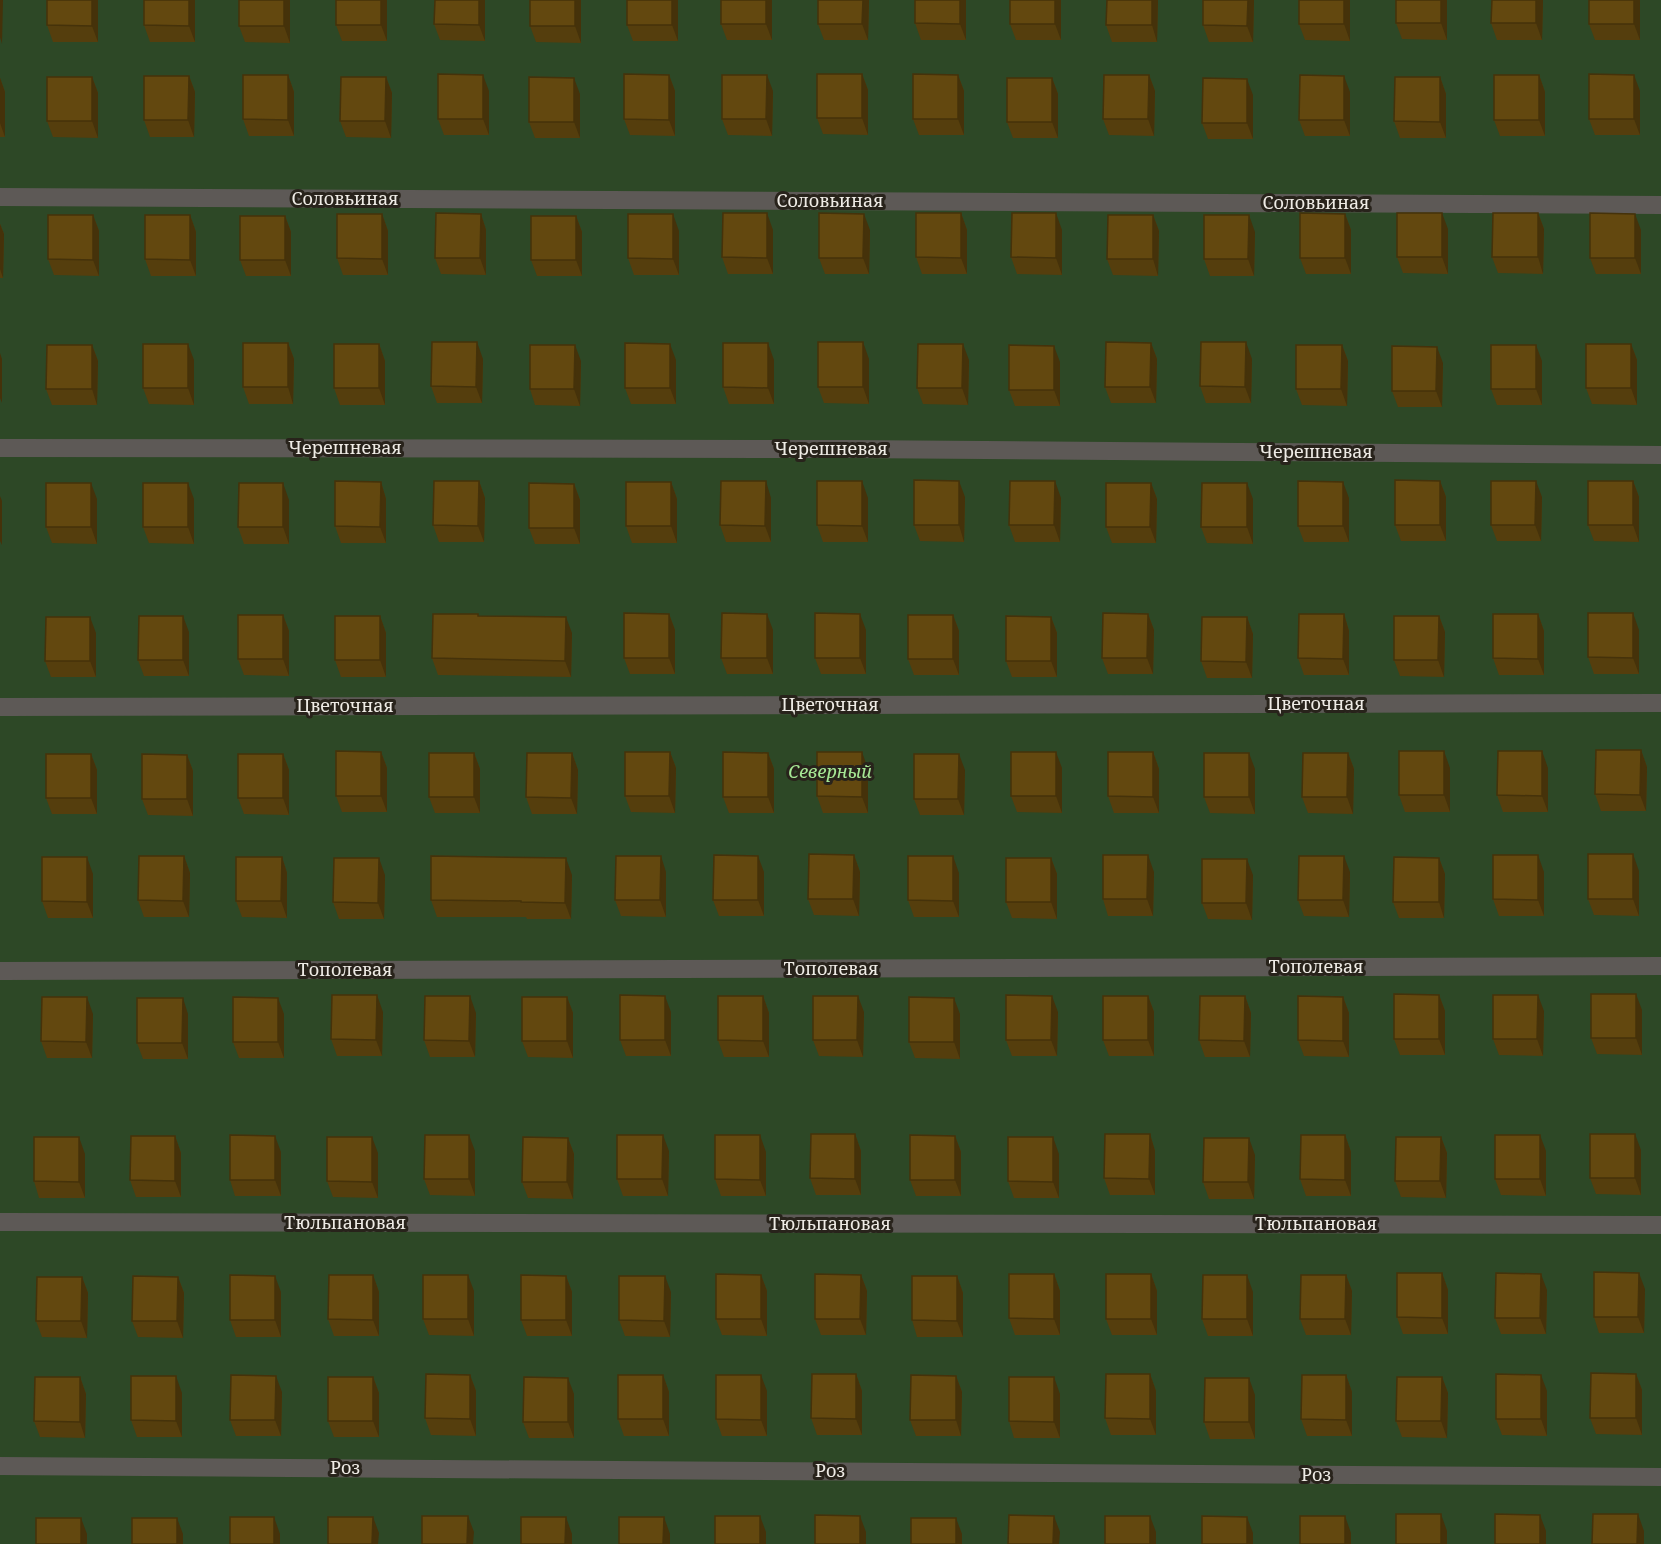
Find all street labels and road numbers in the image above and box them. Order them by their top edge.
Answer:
street label: Соловьиная [291,186,399,210]
street label: Соловьиная [776,188,884,212]
street label: Соловьиная [1262,190,1370,214]
street label: Черешневая [288,435,402,459]
street label: Черешневая [774,436,888,460]
street label: Черешневая [1259,439,1373,463]
street label: Цветочная [1267,691,1365,715]
street label: Цветочная [781,692,879,716]
street label: Цветочная [296,693,394,717]
street label: Тополевая [1268,954,1364,978]
street label: Тополевая [783,956,879,980]
street label: Тополевая [297,957,393,981]
street label: Тюльпановая [284,1210,406,1234]
street label: Тюльпановая [769,1211,891,1235]
street label: Тюльпановая [1255,1211,1377,1235]
street label: Роз [330,1455,360,1479]
street label: Роз [815,1458,845,1482]
street label: Роз [1301,1462,1331,1486]

